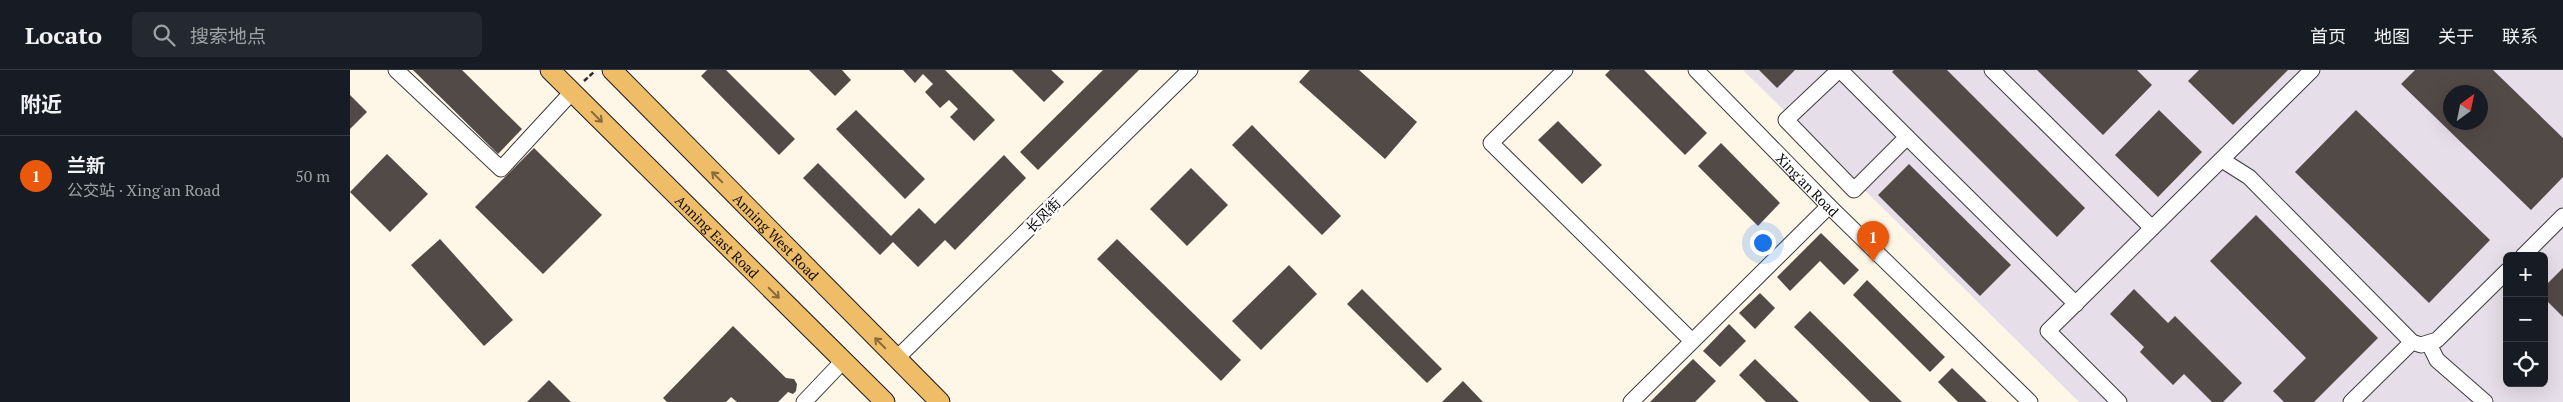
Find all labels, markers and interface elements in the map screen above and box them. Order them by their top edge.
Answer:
search box [132,12,482,57]
text: Locato [25,19,102,51]
icon: search [150,21,178,49]
text: 搜索地点 [190,23,266,48]
text: 首页 [2310,24,2346,48]
text: 地图 [2374,24,2410,48]
text: 关于 [2438,24,2474,48]
text: 联系 [2502,24,2538,48]
north arrow [2443,85,2488,130]
text: 附近 [20,90,62,118]
one-way arrow [591,111,603,123]
street label: Xing'an Road [1772,148,1844,221]
text: 兰新 [67,152,105,177]
text: 1 [31,165,41,187]
text: 50 m [295,165,330,187]
one-way arrow [711,171,723,184]
text: 公交站 · Xing'an Road [67,179,220,201]
street label: Anning West Road [729,189,824,284]
street label: Anning East Road [672,190,764,282]
street label: 长风街 [1021,193,1065,237]
pin: 1 [1857,221,1889,262]
your location [1750,230,1776,256]
map controls [2503,252,2548,387]
button: + [2503,252,2548,297]
one-way arrow [768,287,781,299]
button: − [2503,297,2548,342]
one-way arrow [874,337,887,349]
button: locate [2503,342,2548,387]

